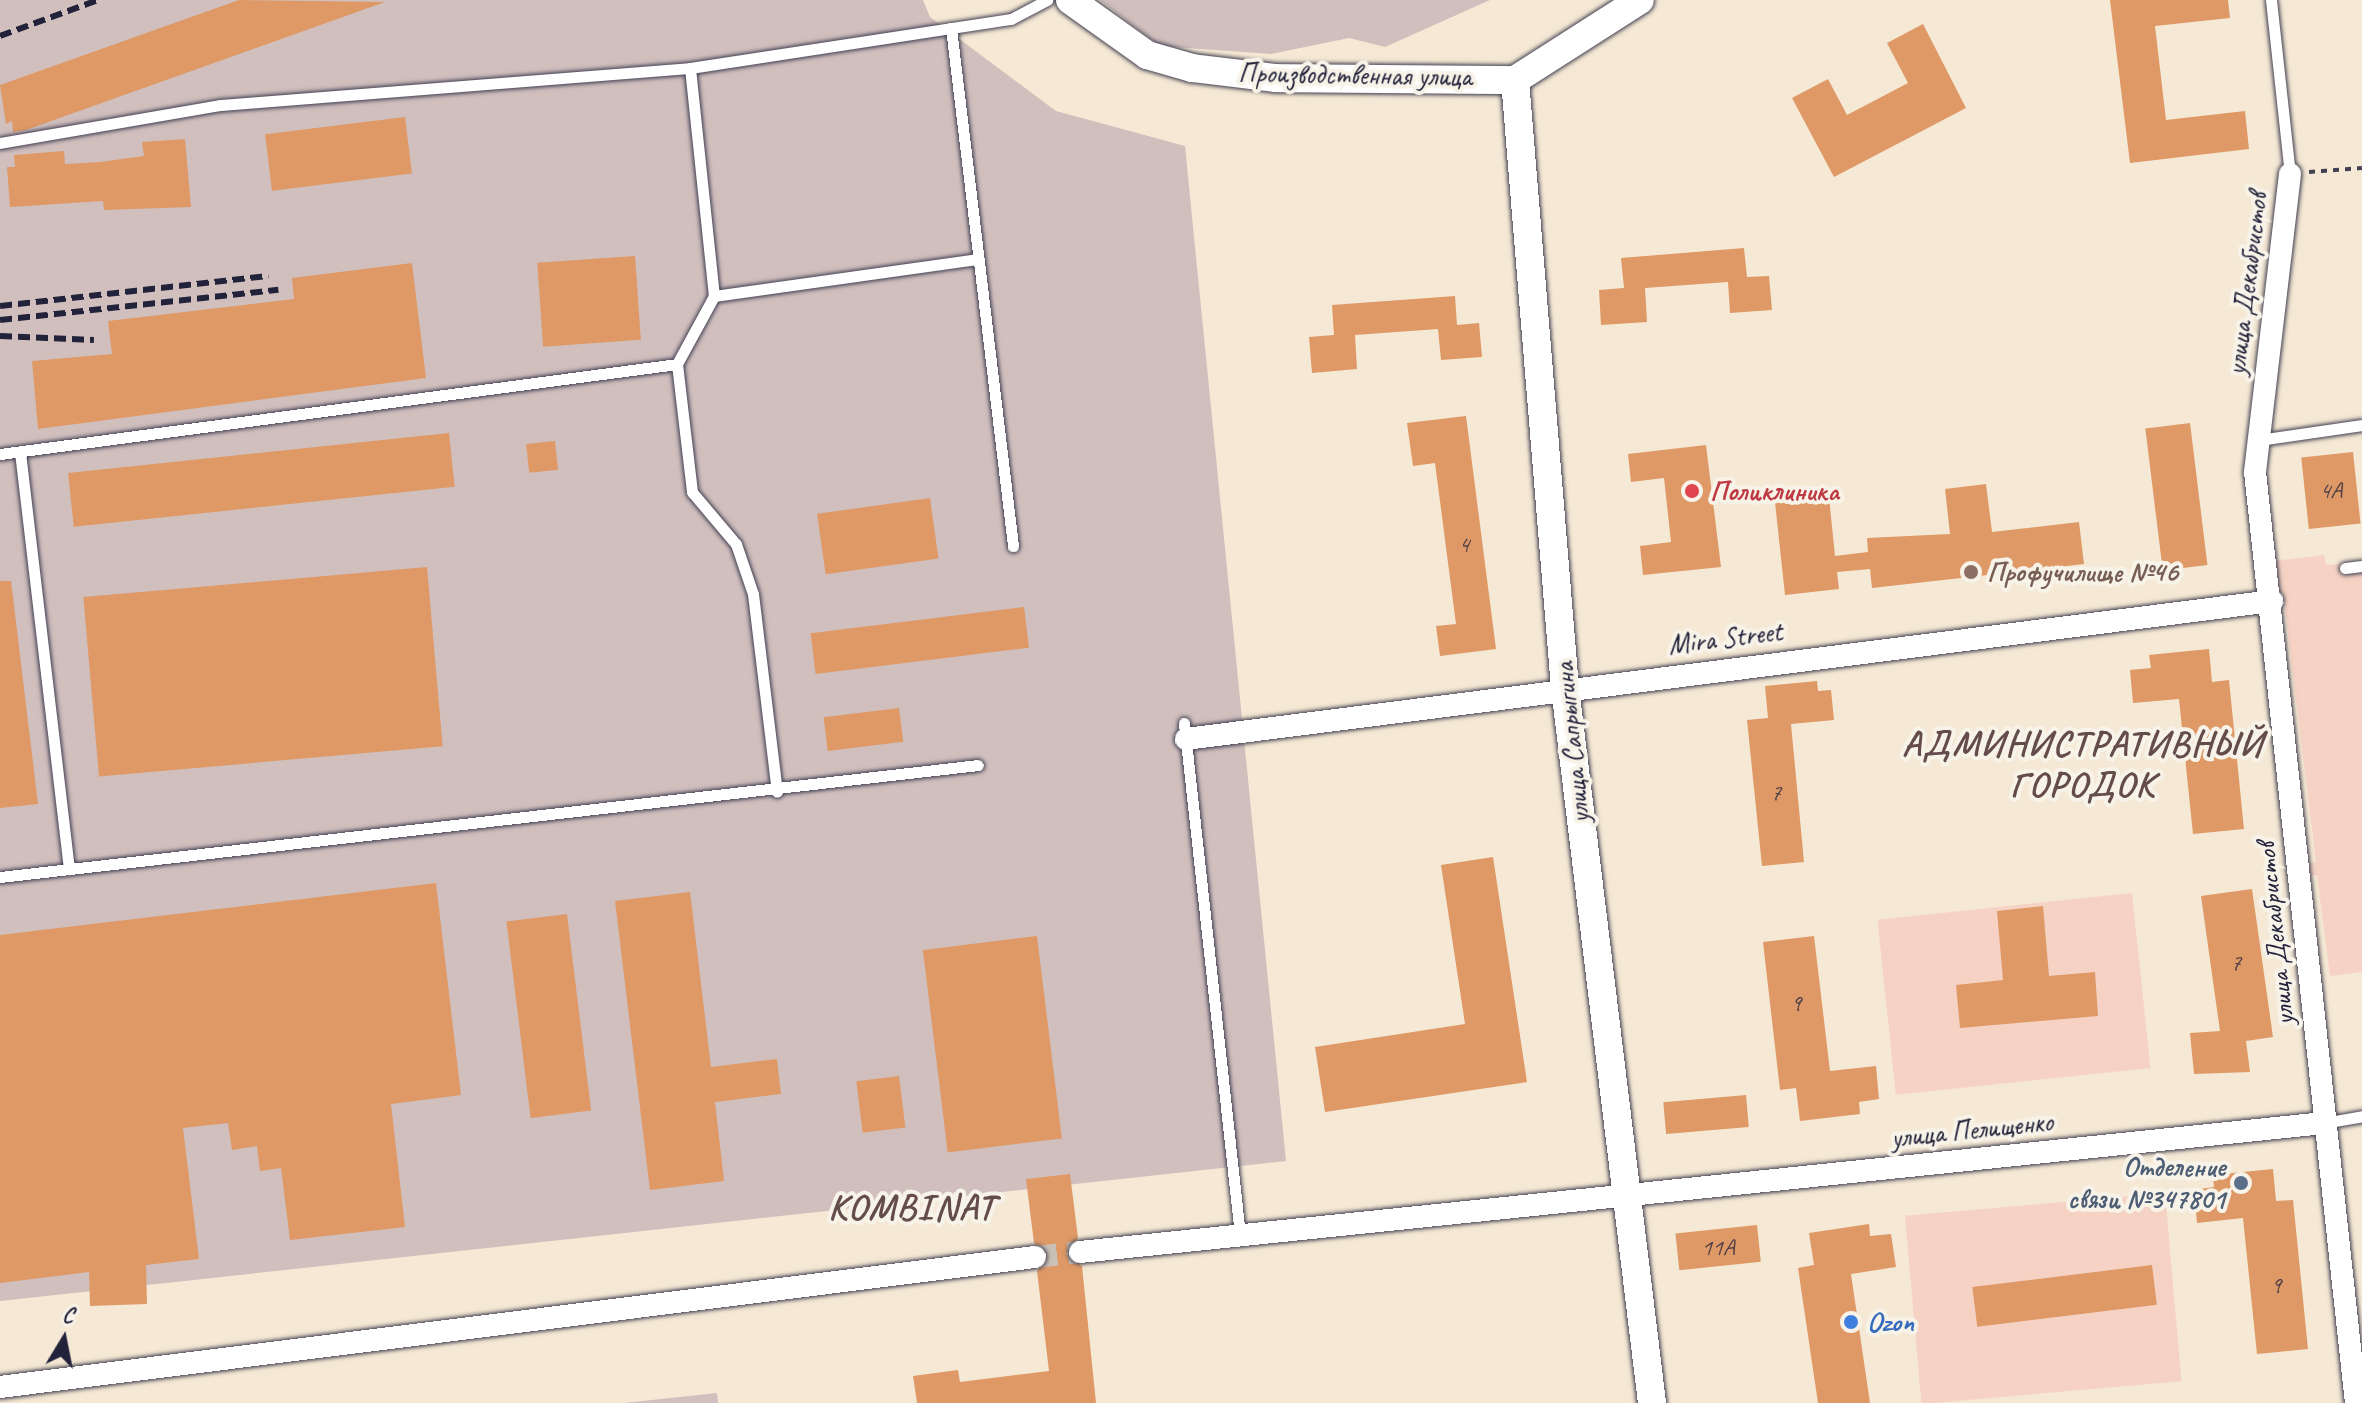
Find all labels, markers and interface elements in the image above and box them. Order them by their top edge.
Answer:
street label: Производственная улица [1238,56,1472,94]
street label: улица Декабристов [2219,190,2275,378]
place label: Поликлиника [1710,474,1839,508]
house number: 4А [2320,477,2342,505]
marker: Поликлиника [1681,480,1703,502]
house number: 4 [1459,531,1469,559]
place label: Профучилище №46 [1987,555,2178,589]
marker: Профучилище №46 [1962,563,1980,581]
street label: Mira Street [1666,614,1784,662]
street label: улица Сапрыгина [1547,660,1597,826]
district label: АДМИНИСТРАТИВНЫЙ ГОРОДОК [1893,721,2273,806]
house number: 7 [1771,779,1781,807]
street label: улица Декабристов [2249,840,2301,1028]
house number: 7 [2231,949,2241,977]
house number: 9 [1791,990,1801,1018]
street label: улица Пелищенко [1888,1105,2056,1155]
place label: Отделение связи №347801 [2067,1150,2225,1216]
marker: Отделение связи №347801 [2232,1174,2250,1192]
district label: KOMBINAT [828,1186,996,1230]
house number: 11А [1701,1234,1735,1262]
house number: 9 [2271,1272,2281,1300]
north arrow [24,1299,104,1379]
text: С [60,1301,76,1330]
place label: Ozon [1867,1305,1914,1339]
marker: Ozon [1842,1313,1860,1331]

